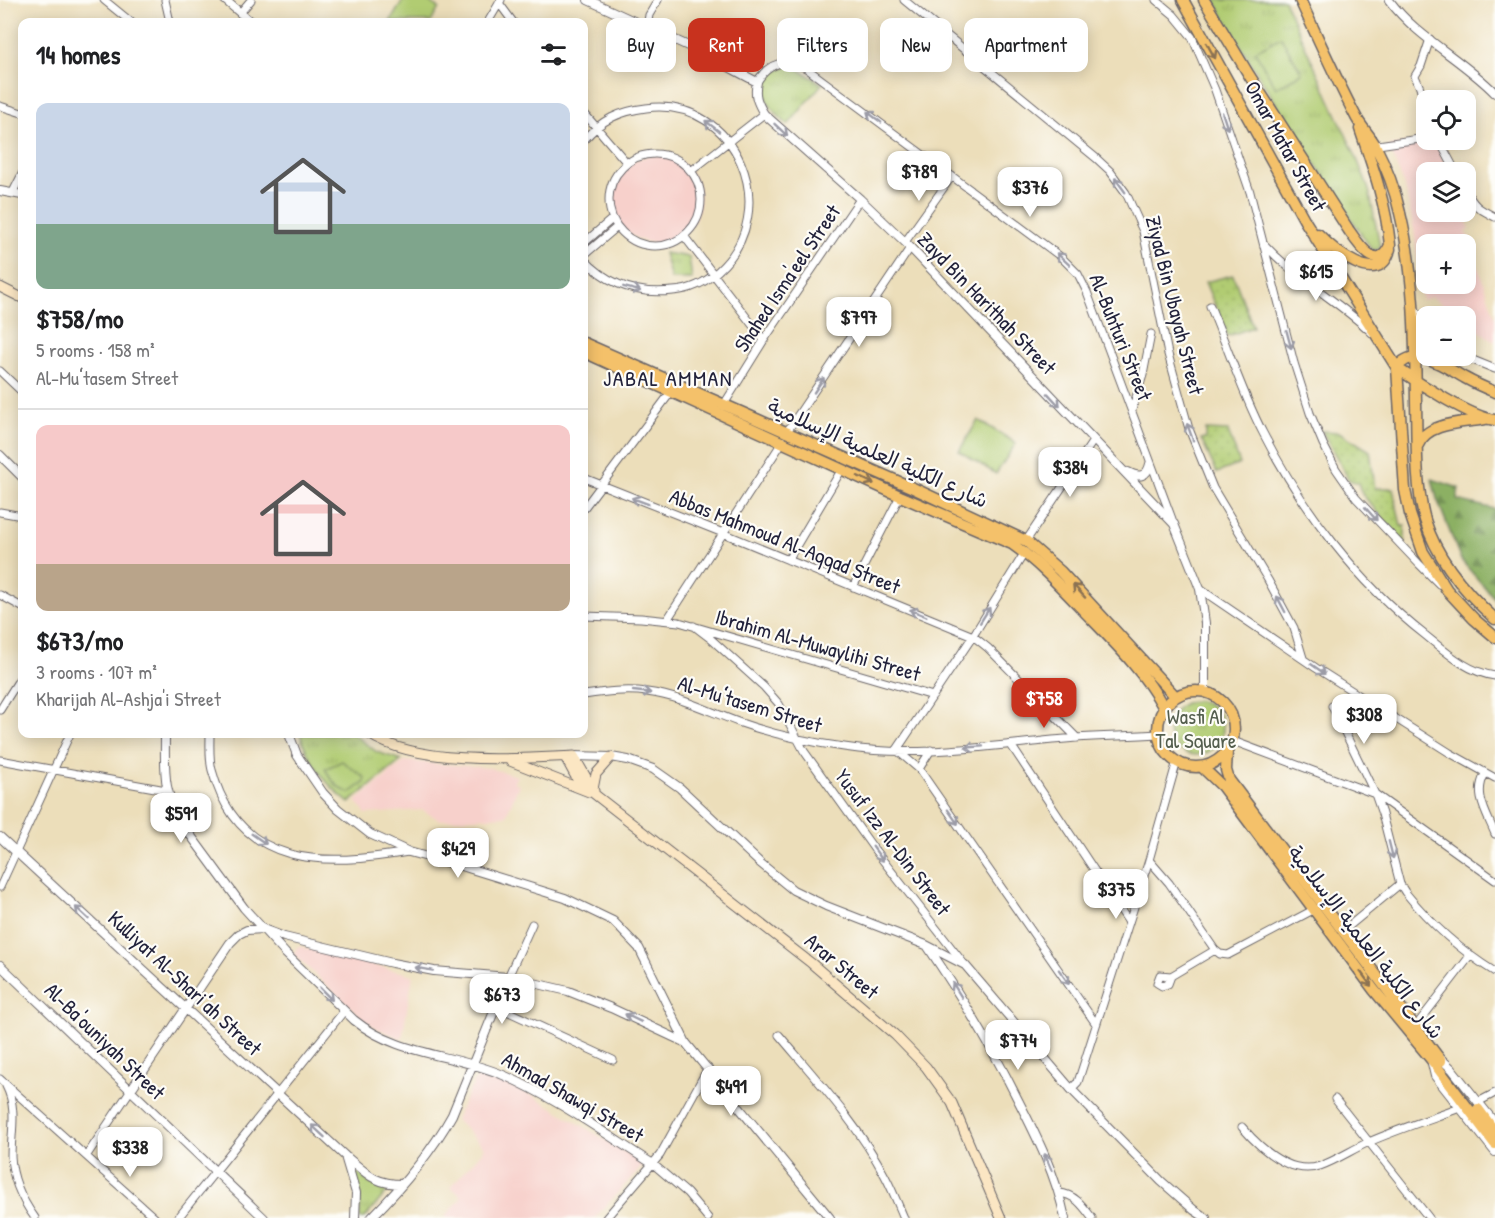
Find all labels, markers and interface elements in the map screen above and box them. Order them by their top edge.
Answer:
chip: Buy [606,18,676,72]
chip: Rent [688,18,765,72]
chip: Filters [777,18,868,72]
chip: New [880,18,952,72]
chip: Apartment [964,18,1088,72]
text: 14 homes [36,37,121,72]
icon: filters [537,38,570,71]
one-way arrow [1206,42,1217,60]
street label: Omar Matar Street [1238,76,1334,217]
map controls [1416,90,1476,366]
button: locate [1416,90,1476,150]
one-way arrow [866,110,882,123]
one-way arrow [1221,111,1232,130]
one-way arrow [704,120,720,133]
one-way arrow [774,123,789,138]
icon: home [249,142,357,250]
pin: $789 [883,151,955,202]
text: $789 [901,157,937,184]
button: layers [1416,162,1476,222]
pin: $376 [994,167,1066,218]
text: $376 [1012,173,1048,200]
one-way arrow [1114,178,1126,194]
street label: Shahed Isma'eel Street [727,198,848,357]
street label: Ziyad Bin Ubayah Street [1139,213,1211,398]
street label: Zayd Bin Harithah Street [911,225,1063,381]
button: + [1416,234,1476,294]
pin: $615 [1280,251,1352,302]
one-way arrow [1056,252,1071,266]
text: $615 [1299,257,1333,284]
street label: Al-Buhturi Street [1082,269,1160,405]
one-way arrow [622,283,641,295]
pin: $797 [823,297,895,348]
text: $758/mo [36,301,123,336]
text: $797 [840,303,878,330]
button: − [1416,306,1476,366]
one-way arrow [1283,330,1295,349]
text: 5 rooms · 158 m² [36,336,155,363]
district label: JABAL AMMAN [603,363,733,393]
text: Al-Muʻtasem Street [36,364,178,391]
one-way arrow [813,377,825,394]
street label: شارع الكلية العلمية الإسلامية [763,391,993,516]
one-way arrow [1047,392,1061,407]
one-way arrow [1184,423,1195,442]
pin: $384 [1034,447,1106,498]
text: $384 [1052,453,1088,480]
icon: home [249,464,357,572]
one-way arrow [857,475,875,486]
street label: Abbas Mahmoud Al-Aqqad Street [665,481,905,601]
one-way arrow [632,494,650,505]
one-way arrow [1364,506,1378,521]
one-way arrow [1072,584,1086,599]
one-way arrow [1275,596,1287,613]
street label: Ibrahim Al-Muwaylihi Street [712,602,925,688]
one-way arrow [910,607,928,618]
one-way arrow [980,607,992,624]
text: $673/mo [36,623,123,658]
text: 3 rooms · 107 m² [36,658,157,685]
one-way arrow [1309,663,1326,675]
street label: Al-Muʻtasem Street [674,668,826,740]
pin: $758 [1008,678,1080,729]
text: $758 [1025,684,1063,711]
text: Kharijah Al-Ashja'i Street [36,685,221,712]
one-way arrow [631,687,651,698]
pin: $308 [1328,694,1400,745]
text: $308 [1346,700,1382,727]
park label: Wasfi Al Tal Square [1156,702,1236,755]
one-way arrow [965,742,985,753]
street label: Yusuf Izz Al-Din Street [828,763,958,922]
pin: $591 [145,793,217,844]
text: $591 [164,799,198,826]
one-way arrow [947,808,959,824]
pin: $429 [422,828,494,879]
one-way arrow [250,832,266,845]
text: $429 [441,834,475,861]
street label: شارع الكلية العلمية الإسلامية [1280,839,1451,1046]
one-way arrow [1385,840,1397,859]
one-way arrow [872,846,884,862]
pin: $375 [1080,869,1152,920]
text: $375 [1097,875,1135,902]
street label: Kulliyat Al-Shariʻah Street [102,904,269,1063]
one-way arrow [75,906,90,920]
street label: Arar Street [799,926,886,1006]
one-way arrow [415,963,435,974]
one-way arrow [1058,968,1070,984]
one-way arrow [1360,970,1372,986]
pin: $673 [466,974,538,1025]
street label: Al-Ba'ouniyah Street [38,976,172,1107]
text: $673 [484,980,520,1007]
one-way arrow [950,982,962,999]
one-way arrow [319,986,334,1001]
one-way arrow [624,1012,642,1024]
pin: $774 [982,1020,1054,1071]
text: $774 [999,1026,1037,1053]
street label: Ahmad Shawqi Street [497,1045,650,1150]
pin: $491 [695,1066,767,1117]
text: $491 [715,1072,747,1099]
one-way arrow [311,1124,326,1138]
pin: $338 [94,1127,166,1178]
text: $338 [112,1133,148,1160]
one-way arrow [1042,1154,1053,1172]

